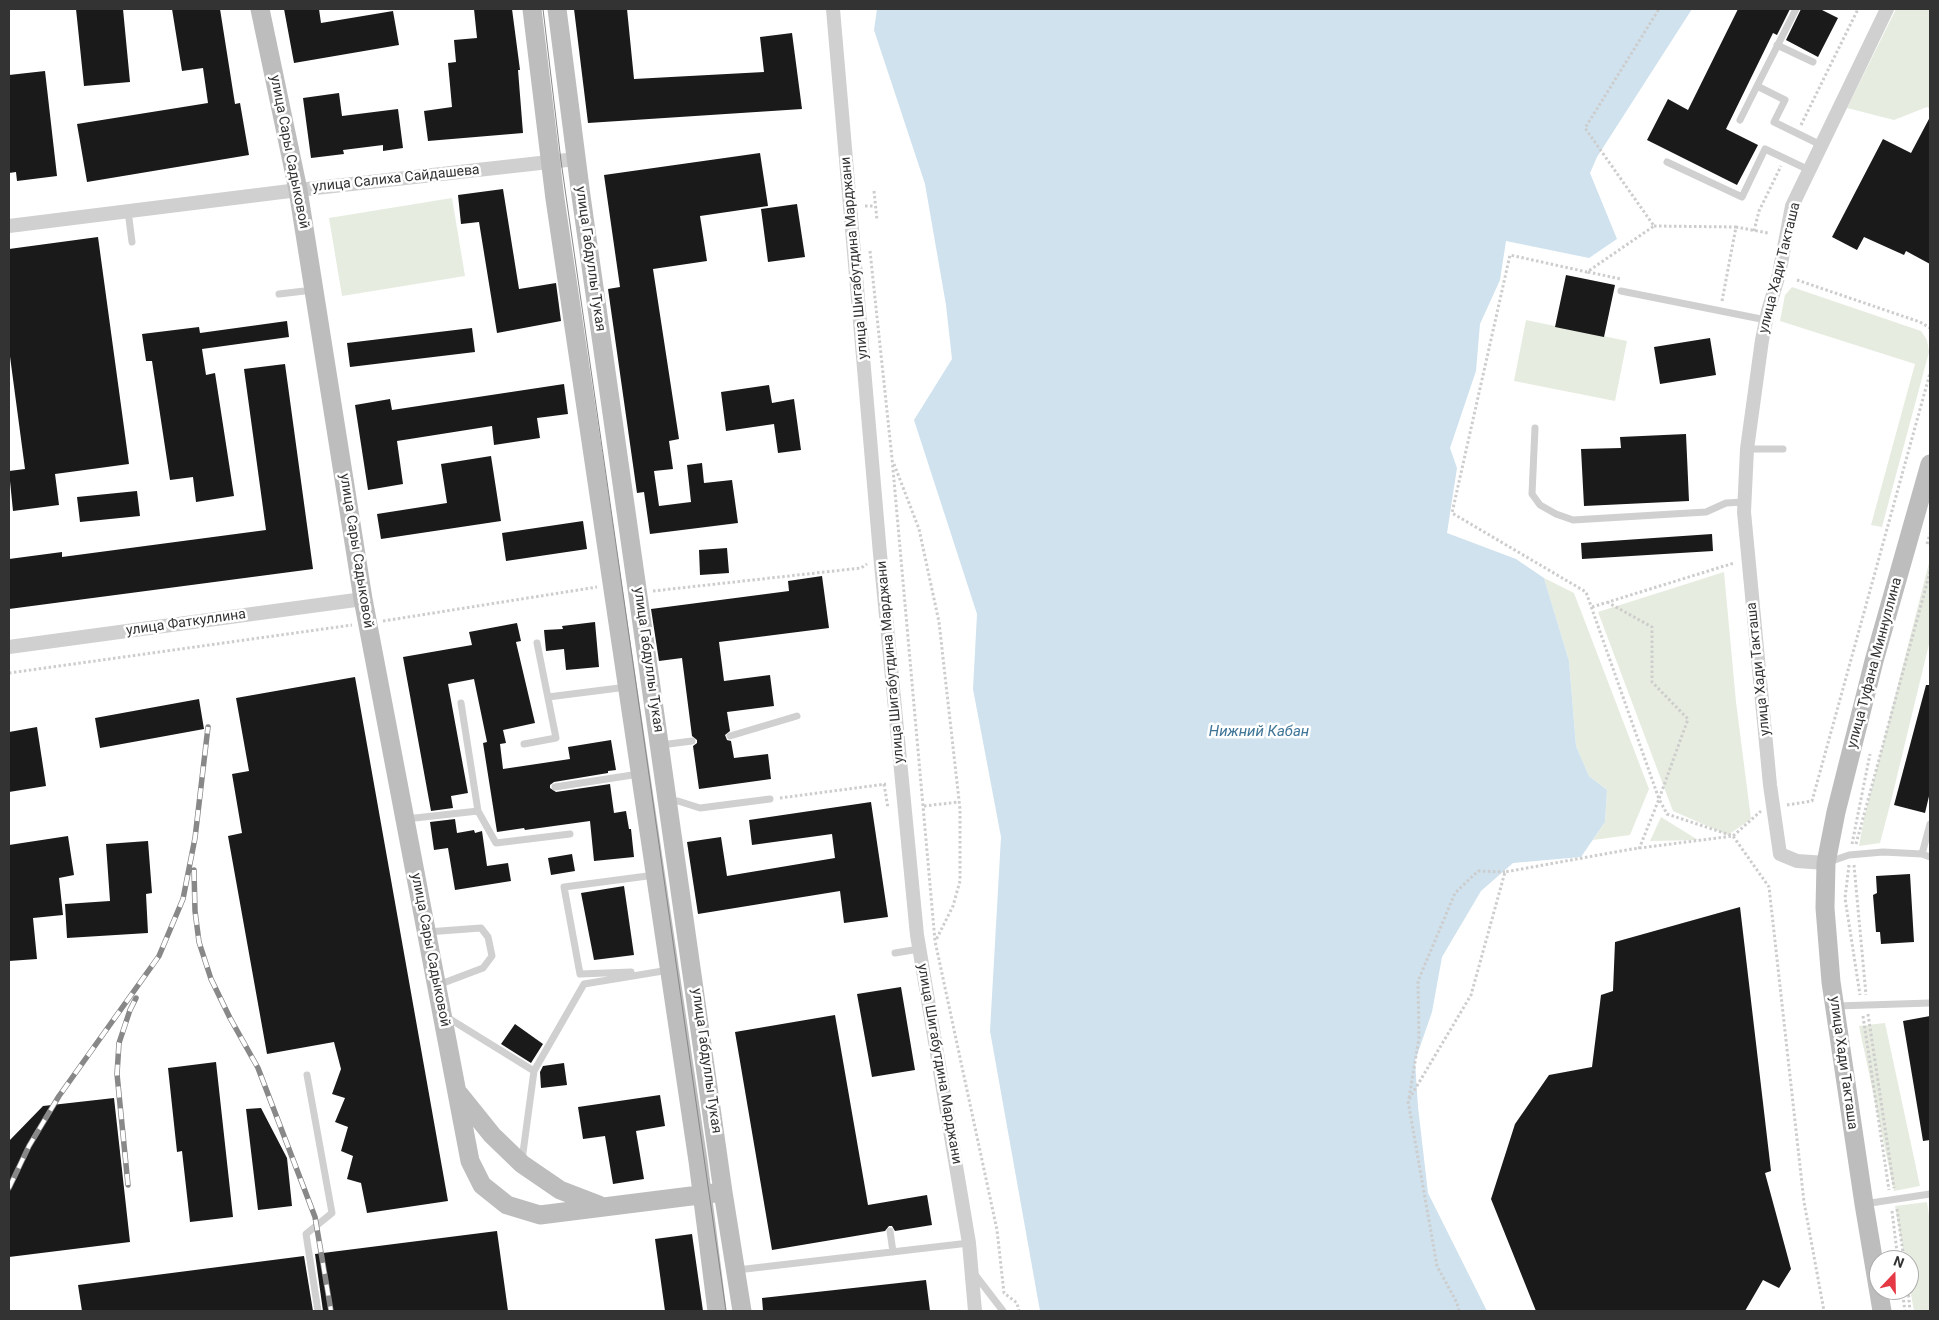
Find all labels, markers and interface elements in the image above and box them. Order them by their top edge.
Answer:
street label: улица Сары Садыковой [266,74,312,230]
street label: улица Шигабутдина Марджани [838,156,872,360]
street label: улица Салиха Сайдашева [312,162,480,196]
street label: улица Габдуллы Тукая [572,185,608,333]
street label: улица Хади Такташа [1756,201,1804,335]
street label: улица Сары Садыковой [335,472,377,630]
street label: улица Шигабутдина Марджани [874,560,908,764]
street label: улица Туфана Миннуллина [1844,576,1906,750]
street label: улица Габдуллы Тукая [630,586,666,734]
street label: улица Хади Такташа [1744,601,1774,737]
street label: улица Фаткуллина [125,606,247,640]
water label: Нижний Кабан [1209,723,1309,741]
street label: улица Сары Садыковой [407,872,453,1028]
street label: улица Шигабутдина Марджани [913,962,965,1166]
street label: улица Габдуллы Тукая [688,987,724,1135]
street label: улица Хади Такташа [1825,995,1861,1131]
north arrow [1869,1250,1919,1300]
text: N [1892,1253,1906,1271]

